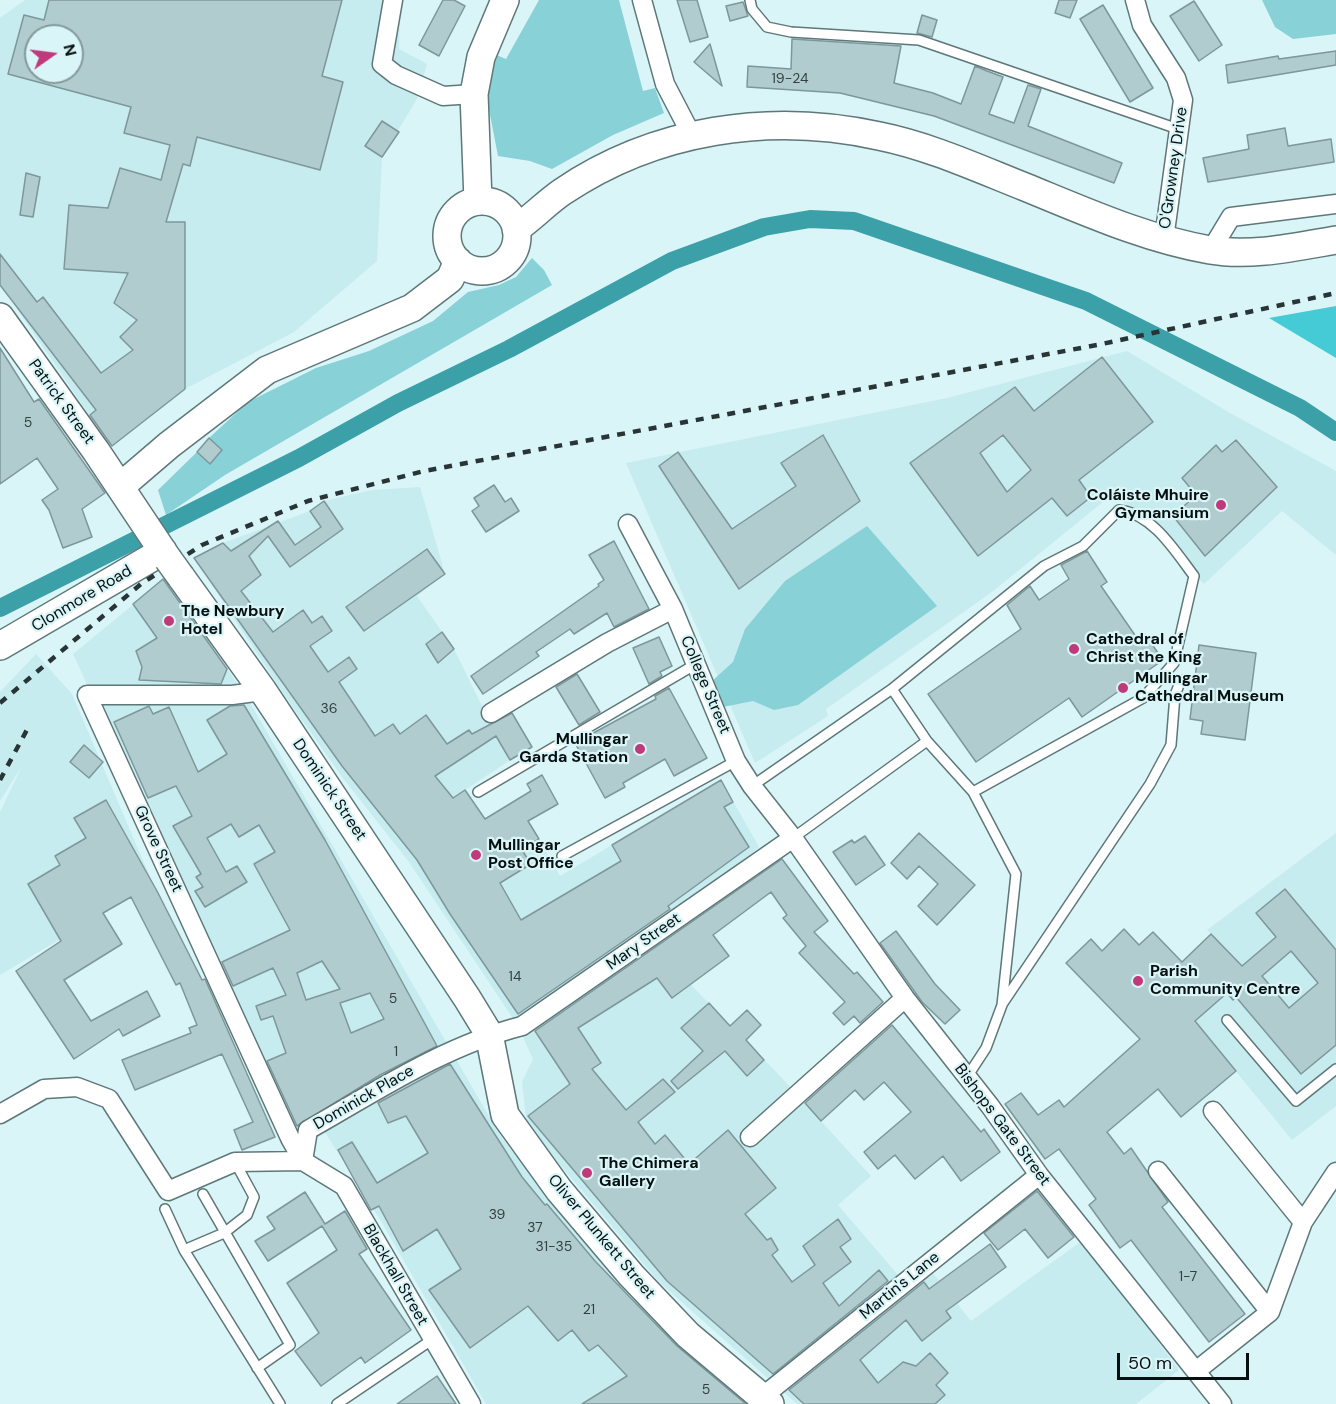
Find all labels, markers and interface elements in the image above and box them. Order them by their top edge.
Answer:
north arrow [24,24,84,84]
text: N [58,42,82,58]
house number: 19-24 [771,71,809,87]
street label: O'Growney Drive [1156,106,1192,230]
street label: Patrick Street [24,356,98,448]
house number: 5 [24,415,32,431]
place label: Coláiste Mhuire Gymansium [1087,486,1209,524]
marker: Coláiste Mhuire Gymansium [1214,498,1228,512]
street label: Clonmore Road [28,562,136,636]
place label: The Newbury Hotel [181,602,284,640]
marker: The Newbury Hotel [162,614,176,628]
place label: Cathedral of Christ the King [1086,630,1202,668]
street label: College Street [676,633,734,737]
marker: Cathedral of Christ the King [1067,642,1081,656]
place label: Mullingar Cathedral Museum [1135,669,1284,707]
marker: Mullingar Cathedral Museum [1116,681,1130,695]
house number: 36 [320,701,338,717]
place label: Mullingar Garda Station [519,730,628,768]
street label: Dominick Street [288,736,370,844]
marker: Mullingar Garda Station [633,742,647,756]
street label: Grove Street [130,803,186,895]
place label: Mullingar Post Office [488,836,574,874]
marker: Mullingar Post Office [469,848,483,862]
street label: Mary Street [603,909,685,975]
place label: Parish Community Centre [1150,962,1300,1000]
house number: 14 [509,969,521,985]
marker: Parish Community Centre [1131,974,1145,988]
house number: 5 [389,991,397,1007]
house number: 1 [394,1044,398,1060]
street label: Bishops Gate Street [950,1060,1054,1190]
street label: Dominick Place [310,1061,418,1135]
place label: The Chimera Gallery [599,1154,699,1192]
marker: The Chimera Gallery [580,1166,594,1180]
street label: Oliver Plunkett Street [543,1171,659,1303]
house number: 39 [489,1207,505,1223]
house number: 37 [527,1220,543,1236]
street label: Blackhall Street [358,1221,432,1329]
house number: 31-35 [536,1239,572,1255]
street label: Martin's Lane [856,1248,944,1324]
house number: 1-7 [1179,1269,1197,1285]
house number: 21 [583,1302,595,1318]
scale bar [1120,1341,1252,1379]
text: 50 m [1128,1351,1172,1375]
house number: 5 [702,1382,710,1398]

